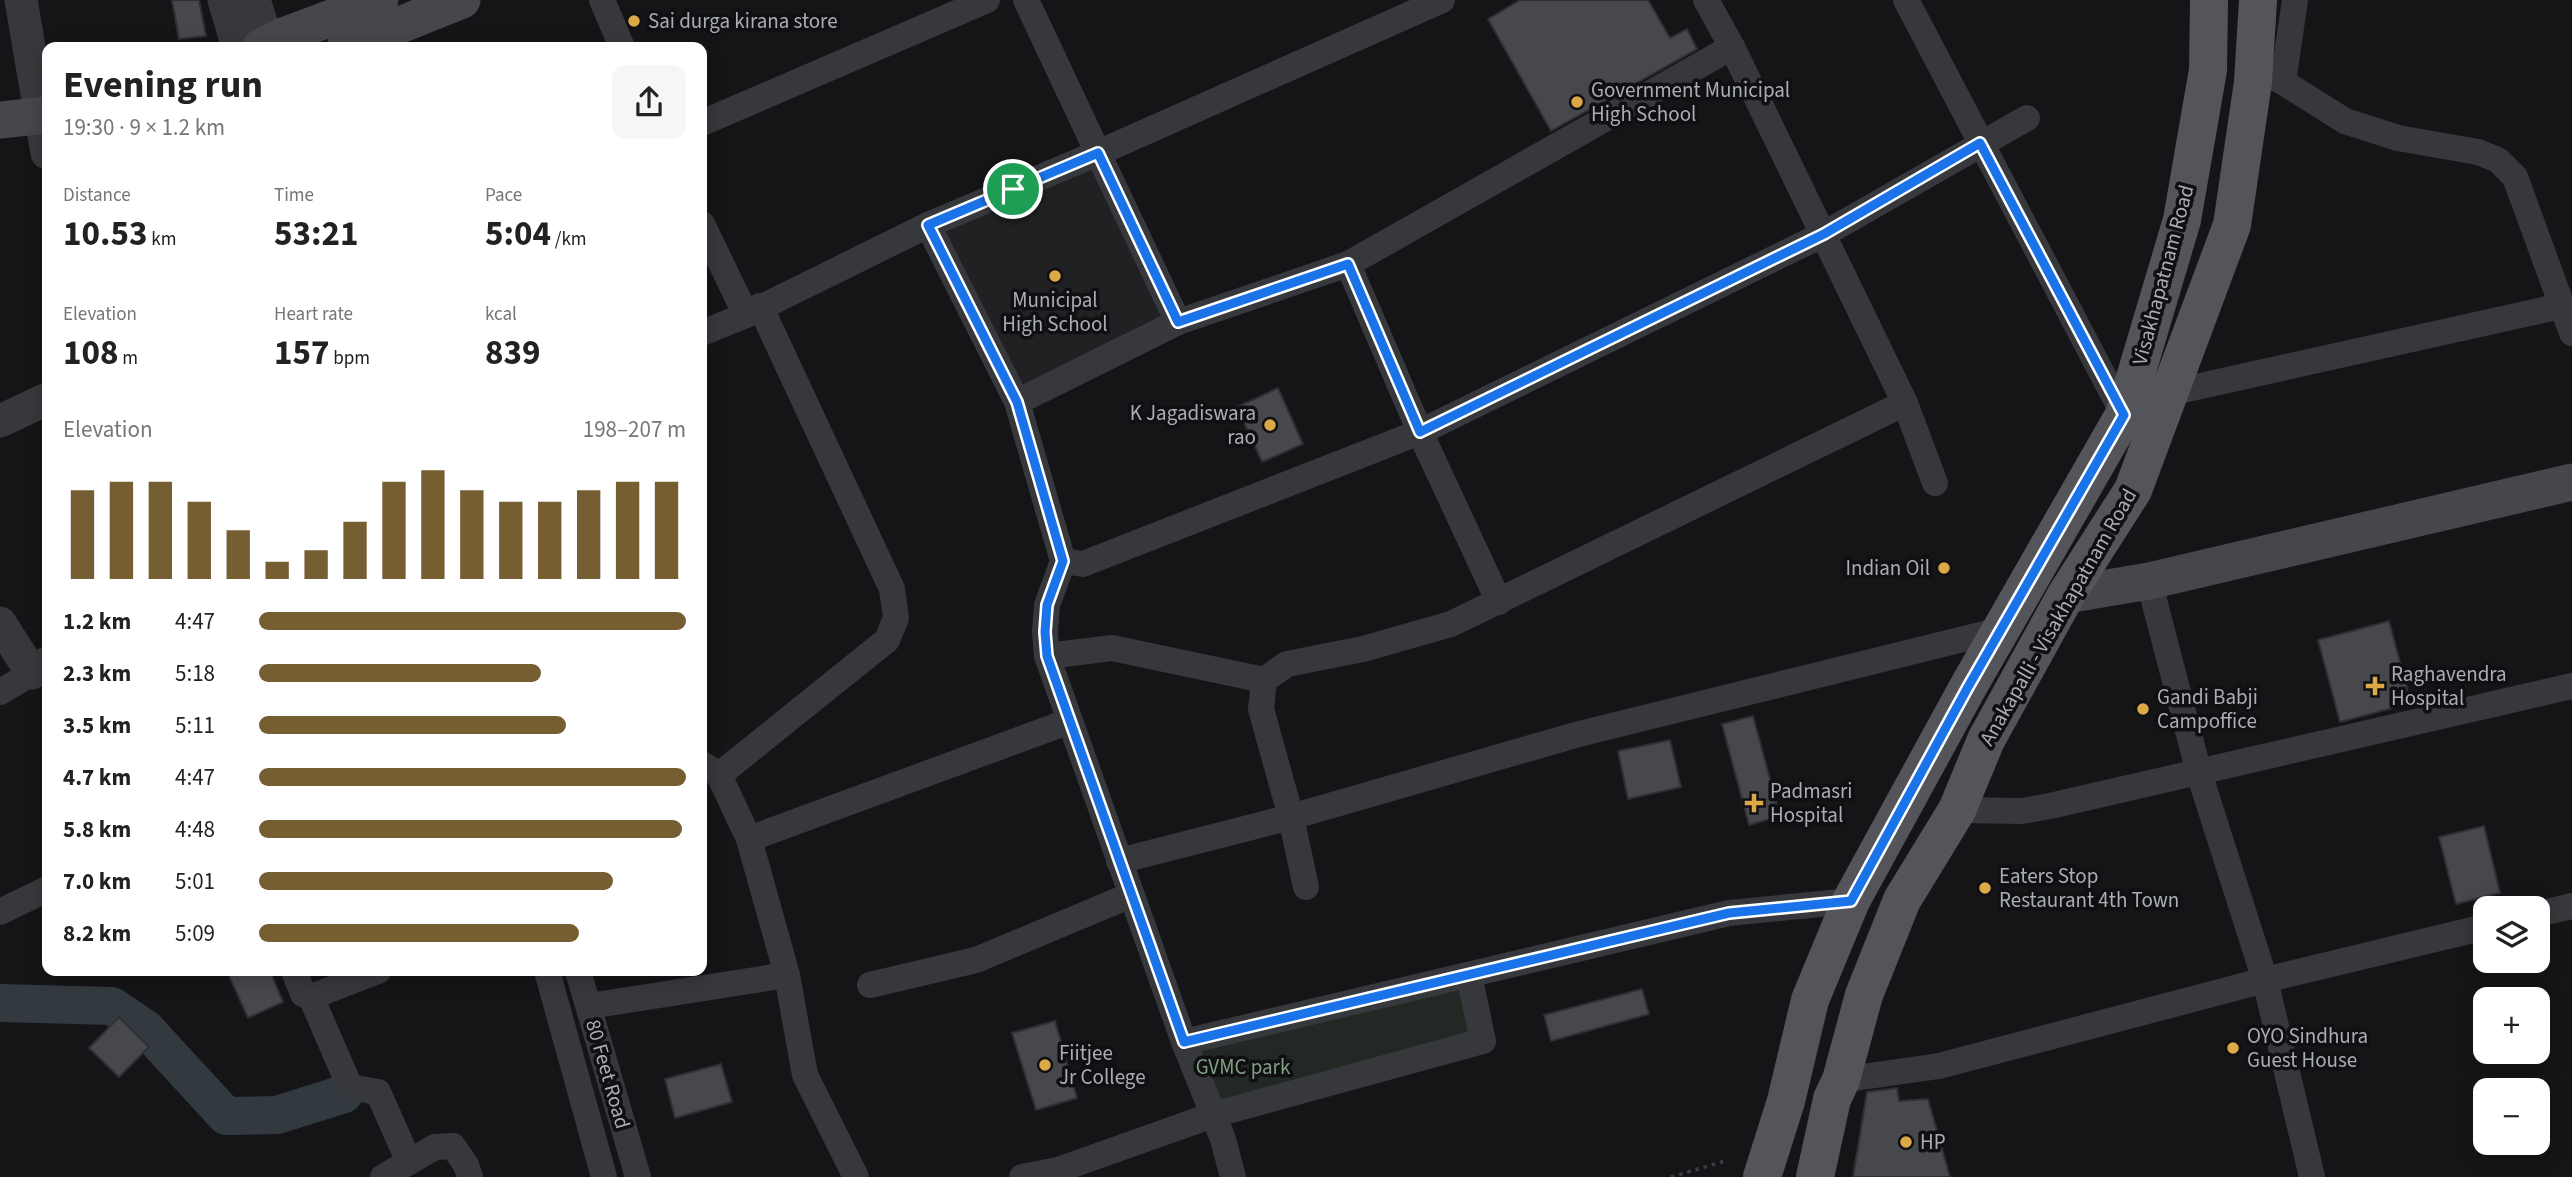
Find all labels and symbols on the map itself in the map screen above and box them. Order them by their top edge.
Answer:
place label: Sai durga kirana store [648,6,838,36]
marker: Sai durga kirana store [626,13,642,29]
place label: Government Municipal High School [1591,75,1790,129]
marker: Government Municipal High School [1569,94,1585,110]
pin [983,159,1043,219]
street label: Visakhapatnam Road [2125,182,2201,368]
marker: Municipal High School [1047,268,1063,284]
place label: Municipal High School [1002,285,1108,339]
place label: K Jagadiswara rao [1130,398,1256,452]
marker: K Jagadiswara rao [1262,417,1278,433]
street label: Anakapalli - Visakhapatnam Road [1972,483,2144,751]
place label: Indian Oil [1845,553,1930,583]
marker: Indian Oil [1936,560,1952,576]
place label: Raghavendra Hospital [2391,659,2507,713]
marker: Raghavendra Hospital [2365,676,2385,696]
place label: Gandi Babji Campoffice [2157,682,2258,736]
marker: Gandi Babji Campoffice [2135,701,2151,717]
place label: Padmasri Hospital [1770,776,1852,830]
marker: Padmasri Hospital [1744,793,1764,813]
place label: Eaters Stop Restaurant 4th Town [1999,861,2179,915]
marker: Eaters Stop Restaurant 4th Town [1977,880,1993,896]
street label: 80 Feet Road [578,1016,638,1132]
place label: OYO Sindhura Guest House [2247,1021,2368,1075]
place label: Fiitjee Jr College [1059,1038,1146,1092]
marker: OYO Sindhura Guest House [2225,1040,2241,1056]
park label: GVMC park [1196,1052,1291,1082]
marker: Fiitjee Jr College [1037,1057,1053,1073]
place label: HP [1920,1127,1946,1157]
marker: HP [1898,1134,1914,1150]

